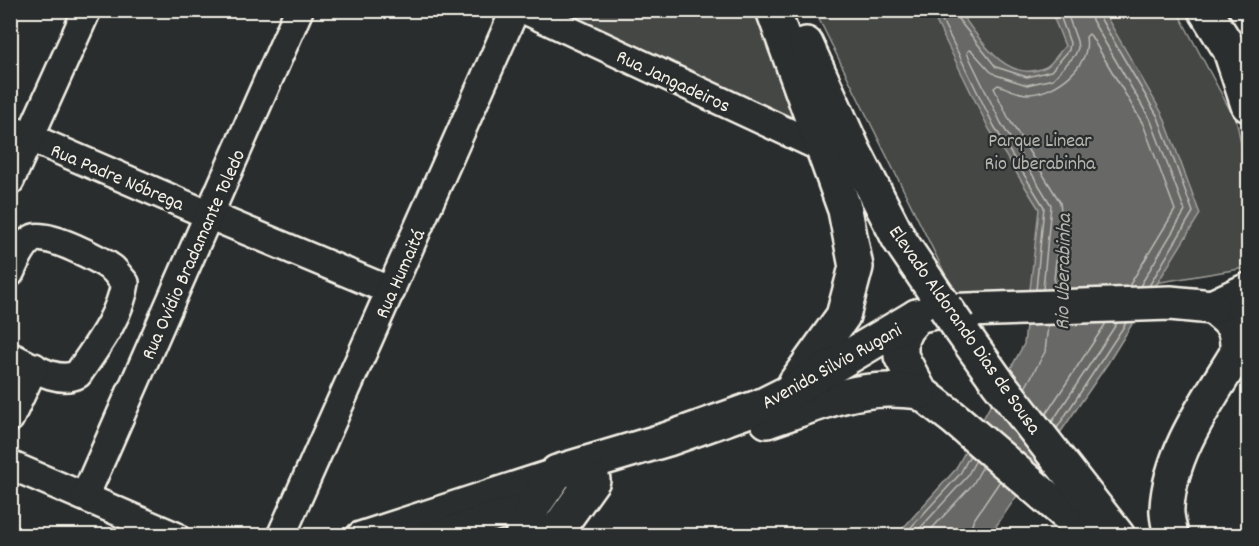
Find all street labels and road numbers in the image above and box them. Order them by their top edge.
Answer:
street label: Rua Jangadeiros [611,44,734,121]
street label: Rua Padre Nóbrega [46,138,189,220]
street label: Rua Ovídio Bradamante Toledo [136,146,254,365]
street label: Elevado Aldorando Dias de Sousa [881,221,1047,441]
street label: Rua Humaitá [370,225,434,323]
street label: Avenida Silvio Rugani [757,317,908,418]

